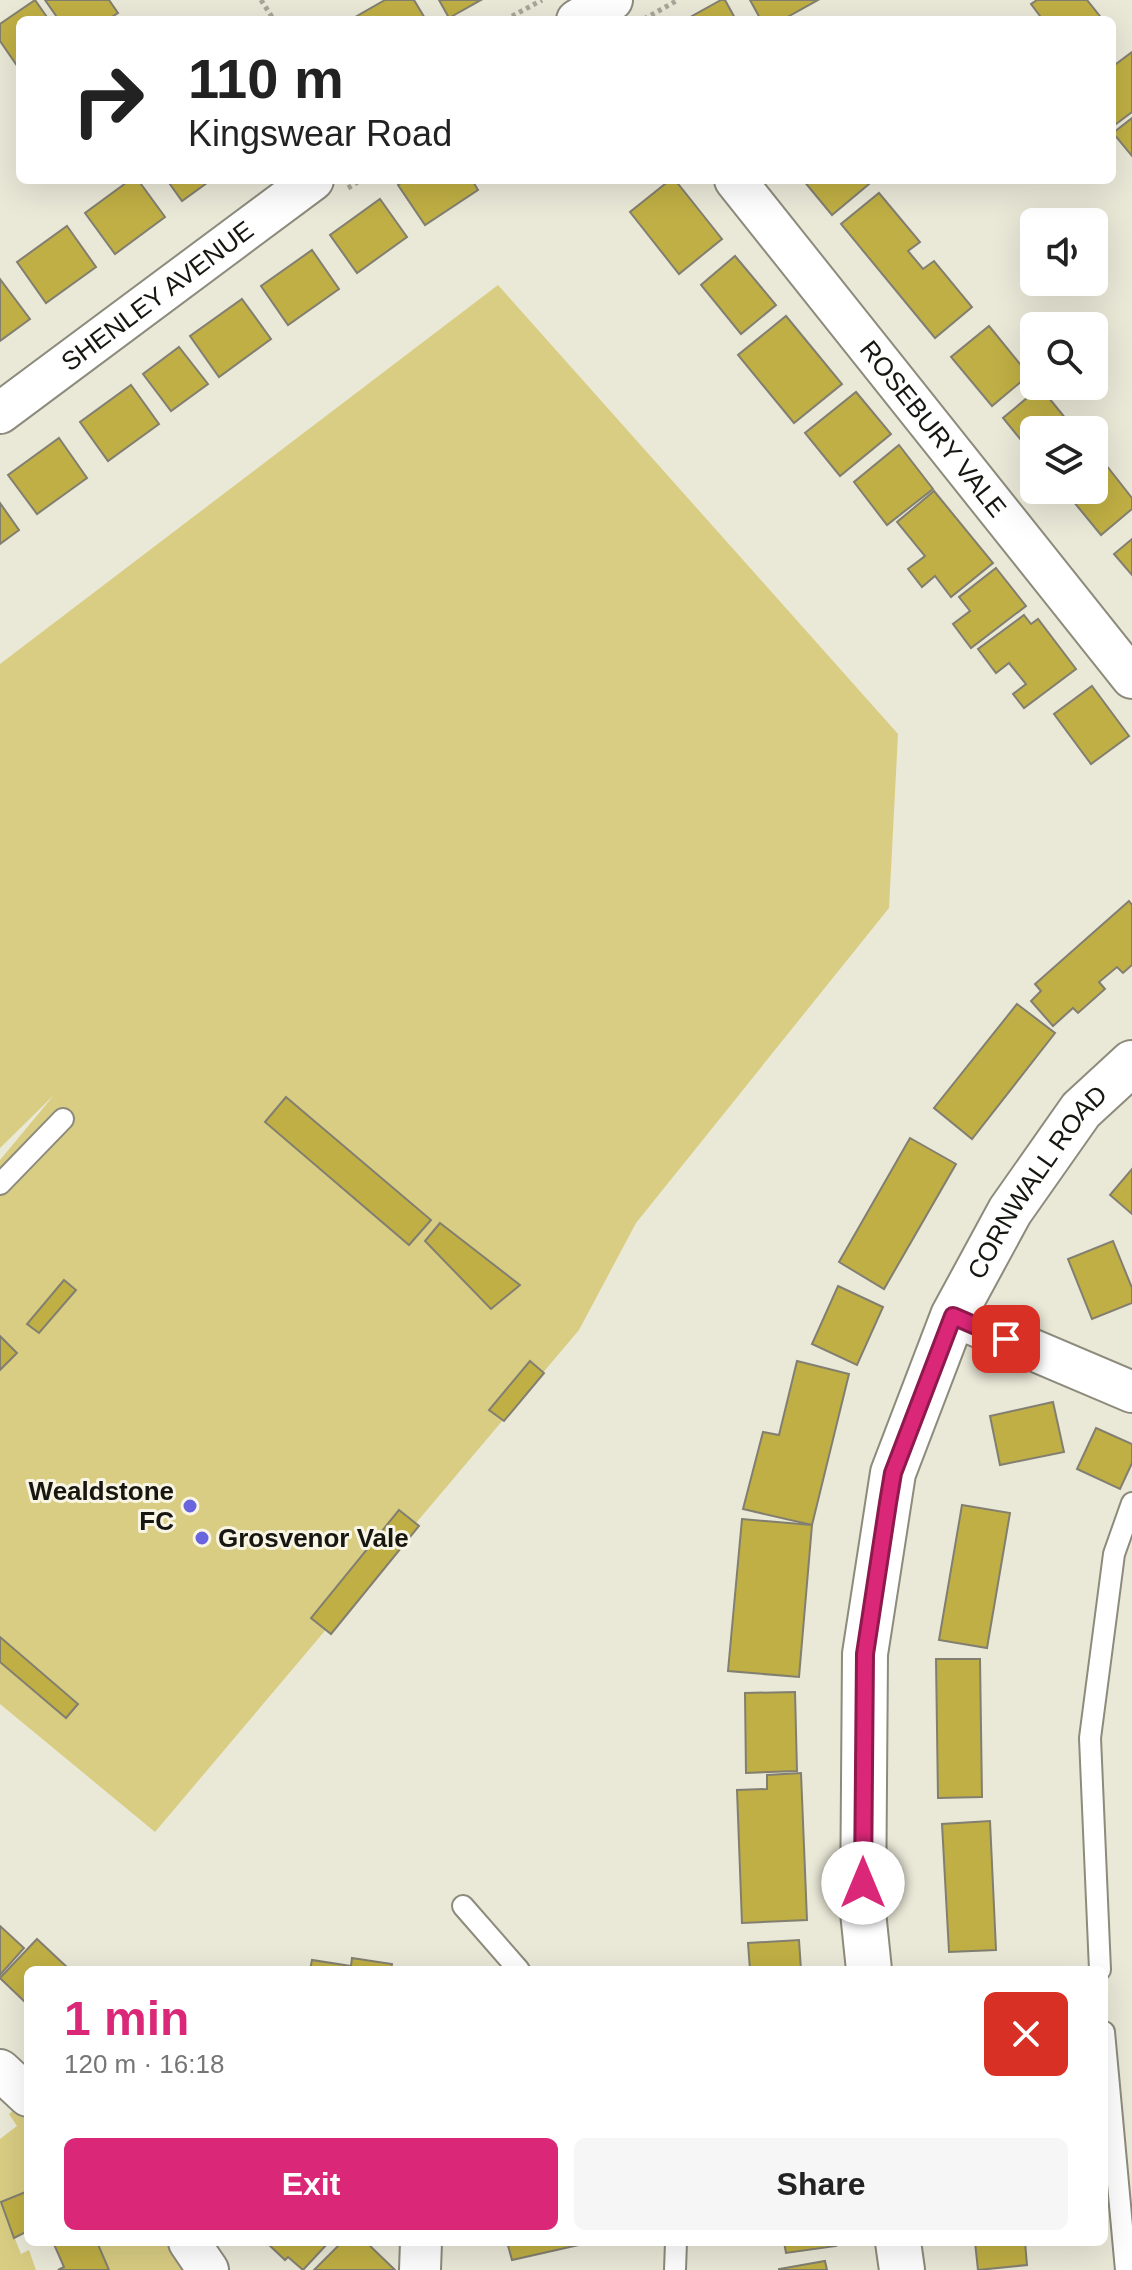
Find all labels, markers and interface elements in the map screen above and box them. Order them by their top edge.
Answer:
text: 110 m [188,47,344,110]
icon: right [56,48,160,152]
text: Kingswear Road [188,113,452,154]
map controls [1020,208,1108,504]
button: sound [1020,208,1108,296]
street label: SHENLEY AVENUE [55,215,259,377]
button: search [1020,312,1108,400]
street label: ROSEBURY VALE [854,335,1013,523]
button: layers [1020,416,1108,504]
street label: CORNWALL ROAD [961,1079,1113,1284]
pin [972,1305,1040,1373]
icon: arrive [984,1317,1028,1361]
place label: Wealdstone FC [29,1476,174,1536]
marker: Wealdstone FC [181,1497,199,1515]
place label: Grosvenor Vale [218,1523,409,1553]
marker: Grosvenor Vale [193,1529,211,1547]
position arrow [821,1841,905,1925]
text: 1 min [64,1992,189,2045]
button: close [984,1992,1068,2076]
text: 120 m · 16:18 [64,2049,224,2079]
button: Exit [64,2138,558,2230]
button: Share [574,2138,1068,2230]

